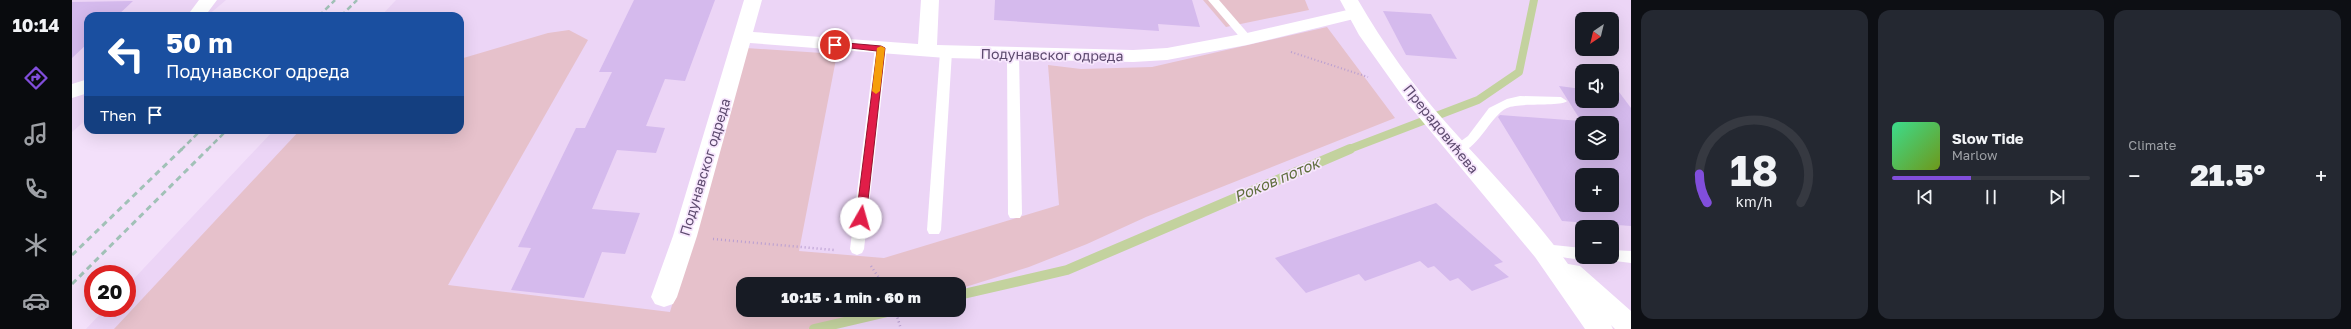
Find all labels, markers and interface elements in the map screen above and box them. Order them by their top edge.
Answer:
north arrow [1575,12,1619,56]
map controls [1575,12,1619,264]
text: 10:14 [12,14,60,36]
text: 50 m [166,26,233,59]
icon: left [100,28,152,80]
pin [818,28,852,62]
icon: arrive [824,34,846,56]
street label: Подунавског одреда [980,45,1124,64]
text: Подунавског одреда [166,60,350,82]
icon: directions [22,64,50,92]
button: sound [1575,64,1619,108]
street label: Прерадовићева [1400,81,1483,177]
street label: Подунавског одреда [676,96,734,238]
icon: arrive [144,104,166,126]
text: Then [100,106,136,124]
button: layers [1575,116,1619,160]
icon: music [22,120,50,148]
text: Slow Tide [1952,129,2024,147]
text: Climate [2128,137,2176,153]
text: 18 [1730,144,1778,194]
text: Marlow [1952,147,1997,163]
water label: Роков поток [1231,152,1324,205]
text: 21.5° [2190,157,2265,193]
text: − [2128,162,2140,189]
text: + [2315,162,2327,189]
button: + [1575,168,1619,212]
icon: phone [22,175,50,203]
icon: previous [1914,186,1936,208]
icon: pause [1980,186,2002,208]
icon: next [2046,186,2068,208]
text: km/h [1736,192,1773,209]
position arrow [840,197,882,239]
button: − [1575,220,1619,264]
icon: climate [22,231,50,259]
speed limit sign: 20 [84,265,136,317]
icon: car [22,287,50,315]
text: 10:15 · 1 min · 60 m [781,288,921,306]

